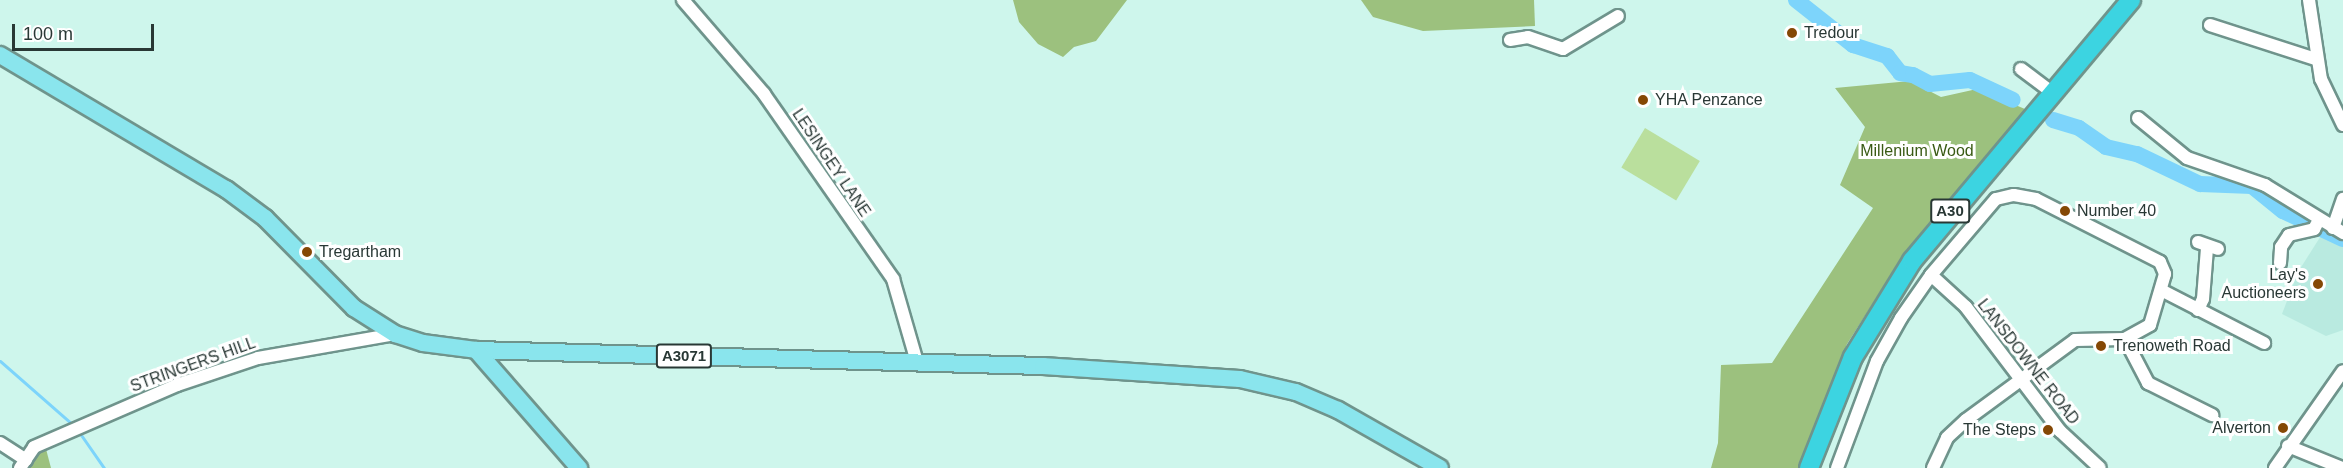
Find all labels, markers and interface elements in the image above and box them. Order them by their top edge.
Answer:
scale bar [15,12,158,50]
place label: Tredour [1804,23,1859,43]
text: 100 m [23,24,73,44]
marker: Tredour [1785,26,1799,40]
place label: YHA Penzance [1655,90,1764,110]
marker: YHA Penzance [1636,93,1650,107]
street label: LESINGEY LANE [788,105,874,221]
park label: Millenium Wood [1860,141,1974,161]
road number: A30 [1929,199,1971,223]
place label: Number 40 [2077,201,2156,221]
marker: Number 40 [2058,204,2072,218]
place label: Tregartham [319,242,401,262]
marker: Tregartham [300,245,314,259]
place label: Lay's Auctioneers [2222,265,2306,303]
marker: Lay's Auctioneers [2311,277,2325,291]
street label: LANSDOWNE ROAD [1973,295,2083,429]
street label: STRINGERS HILL [128,333,258,397]
place label: Trenoweth Road [2113,336,2231,356]
marker: Trenoweth Road [2094,339,2108,353]
road number: A3071 [656,344,712,368]
place label: Alverton [2212,418,2271,438]
place label: The Steps [1963,420,2036,440]
marker: Alverton [2276,421,2290,435]
marker: The Steps [2041,423,2055,437]

